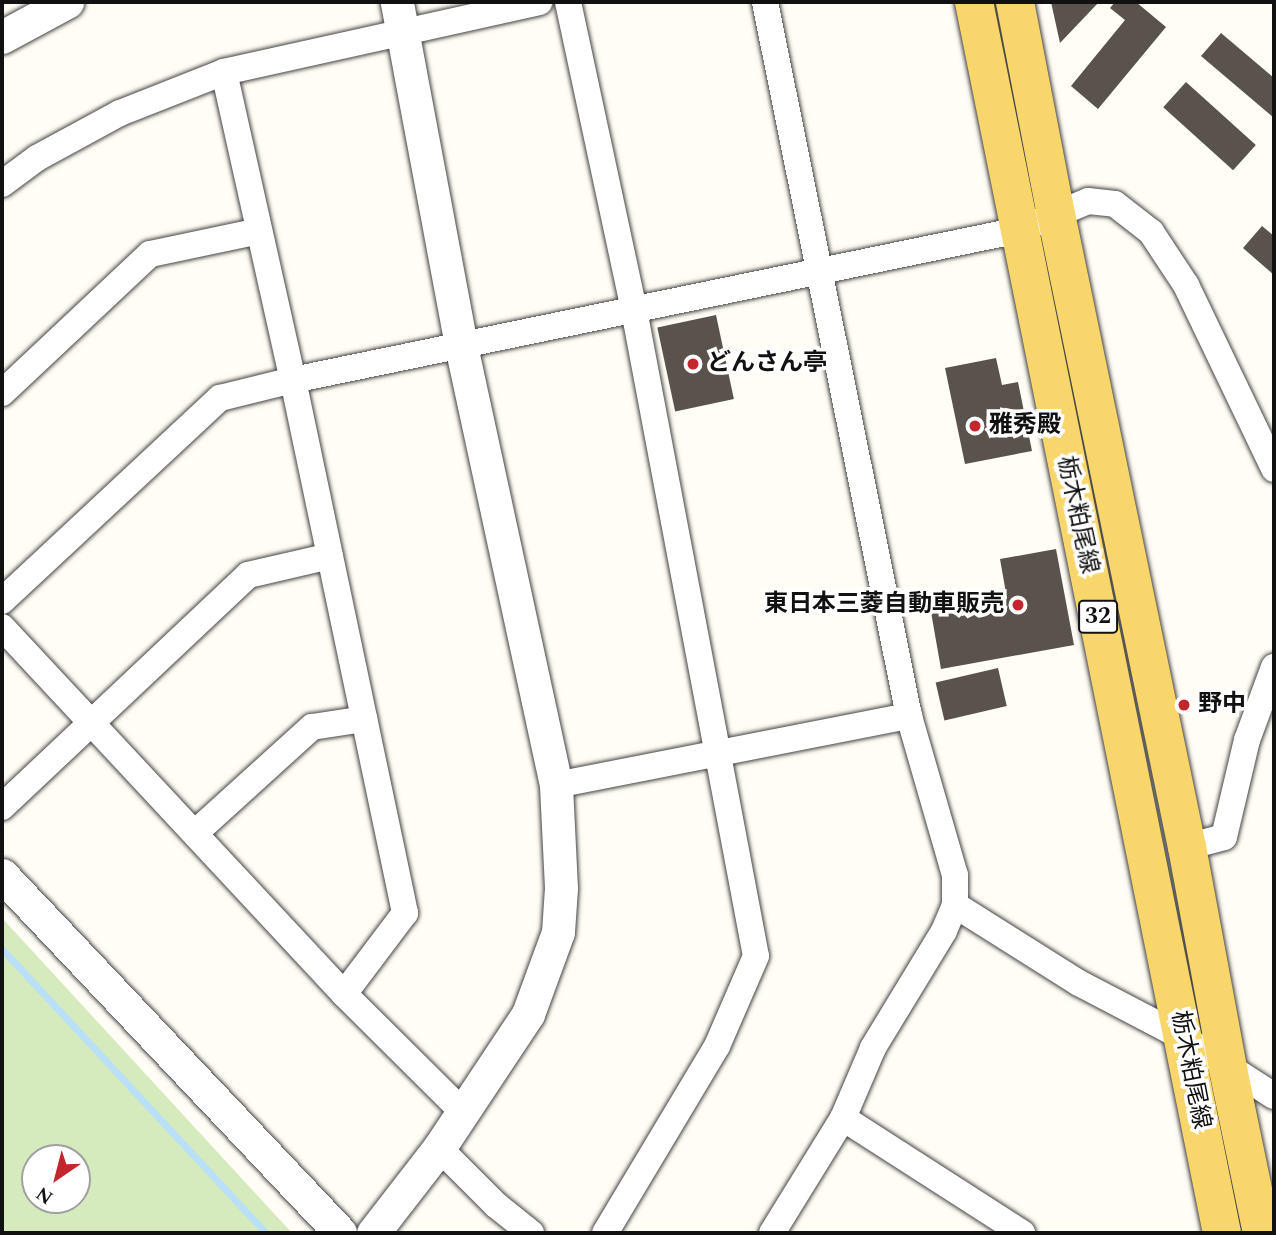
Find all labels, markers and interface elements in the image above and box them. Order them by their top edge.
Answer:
place label: どんさん亭 [707,350,827,378]
marker: どんさん亭 [685,356,701,372]
place label: 雅秀殿 [989,412,1061,440]
marker: 雅秀殿 [967,418,983,434]
street label: 栃木粕尾線 [1050,453,1104,577]
place label: 東日本三菱自動車販売 [764,591,1004,619]
marker: 東日本三菱自動車販売 [1010,597,1026,613]
road number: 32 [1077,597,1119,636]
place label: 野中 [1198,691,1246,719]
marker: 野中 [1176,697,1192,713]
street label: 栃木粕尾線 [1164,1008,1216,1132]
north arrow [21,1144,91,1214]
text: N [30,1179,59,1211]

